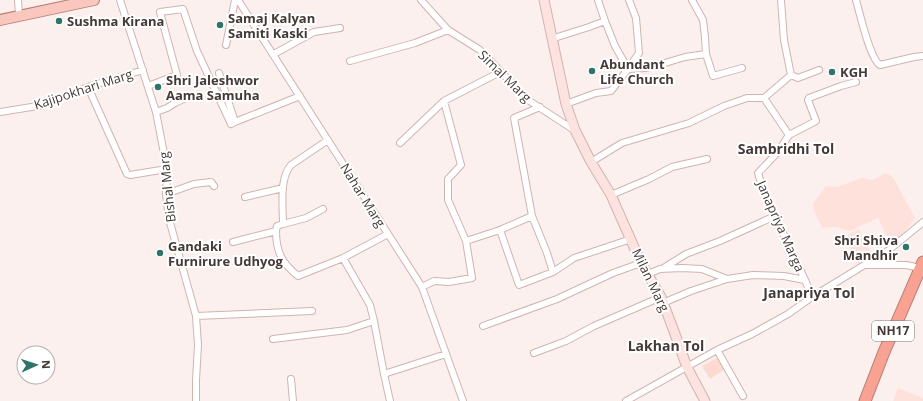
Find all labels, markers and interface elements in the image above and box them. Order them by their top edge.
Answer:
place label: Samaj Kalyan Samiti Kaski [228,9,315,42]
place label: Sushma Kirana [67,12,164,30]
marker: Sushma Kirana [54,16,64,26]
marker: Samaj Kalyan Samiti Kaski [215,20,225,30]
street label: Simal Marg [474,46,536,106]
place label: Abundant Life Church [600,55,674,88]
place label: KGH [840,63,868,81]
street label: Kajipokhari Marg [31,65,135,113]
marker: Abundant Life Church [587,66,597,76]
marker: KGH [827,67,837,77]
place label: Shri Jaleshwor Aama Samuha [166,71,260,104]
marker: Shri Jaleshwor Aama Samuha [153,82,163,92]
district label: Sambridhi Tol [738,139,834,158]
street label: Bishal Marg [154,151,180,223]
street label: Nahar Marg [336,160,390,230]
street label: Janapriya Marga [752,176,809,274]
place label: Shri Shiva Mandhir [834,231,898,264]
place label: Gandaki Furnirure Udhyog [168,237,284,270]
marker: Shri Shiva Mandhir [901,242,911,252]
street label: Milan Marg [628,245,674,315]
marker: Gandaki Furnirure Udhyog [155,248,165,258]
district label: Janapriya Tol [761,283,855,302]
road number: NH17 [872,321,914,341]
district label: Lakhan Tol [628,336,704,355]
north arrow [16,345,56,385]
text: N [39,360,54,369]

